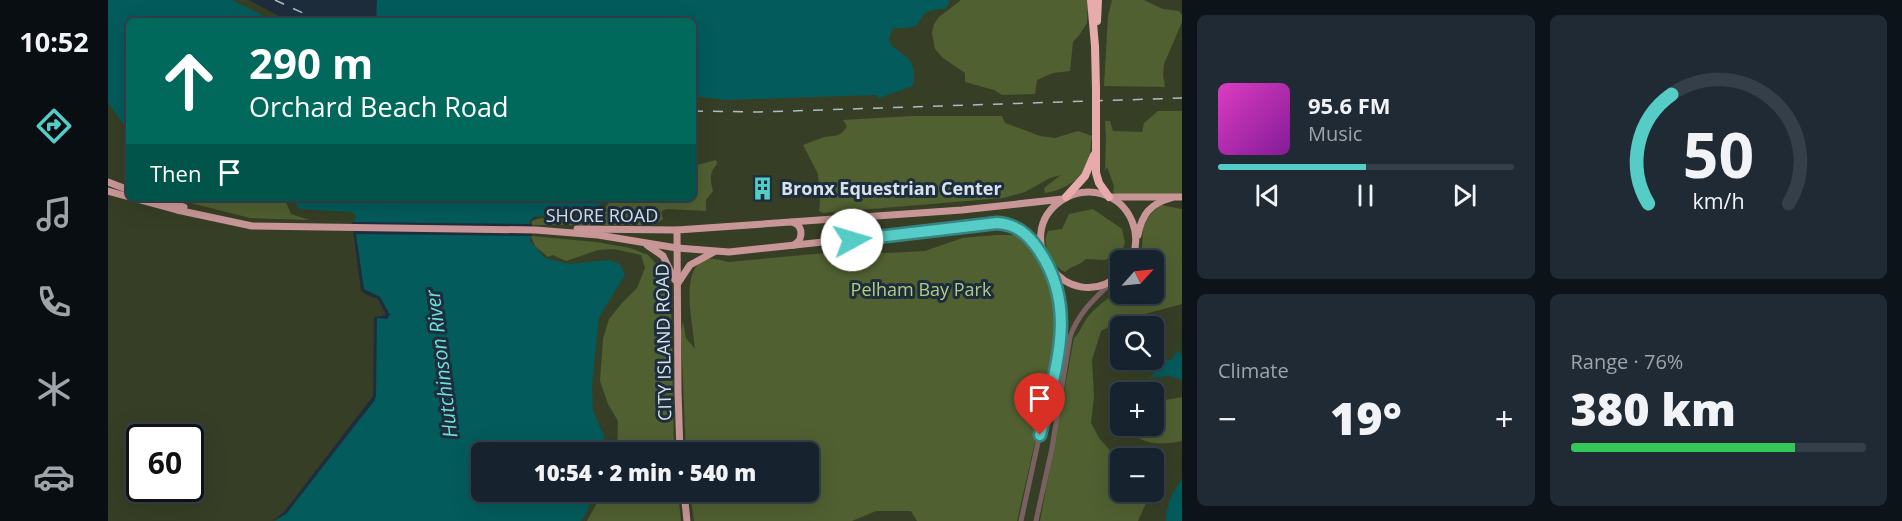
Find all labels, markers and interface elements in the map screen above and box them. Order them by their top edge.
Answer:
text: 10:52 [19,23,89,60]
text: 290 m [249,34,373,91]
icon: ahead [150,42,228,120]
text: Orchard Beach Road [249,88,509,125]
text: 95.6 FM [1308,90,1391,120]
icon: directions [33,105,75,147]
text: 50 [1683,111,1754,196]
text: Music [1308,120,1362,147]
icon: arrive [213,156,246,189]
text: Then [150,158,201,188]
building icon: Bronx Equestrian Center [750,175,776,201]
place label: Bronx Equestrian Center [781,176,1002,200]
icon: previous [1251,179,1284,212]
icon: pause [1349,179,1382,212]
icon: next [1448,179,1481,212]
text: km/h [1692,187,1744,216]
icon: music [33,193,75,235]
street label: SHORE ROAD [546,203,658,227]
position arrow [820,208,884,272]
north arrow [1110,250,1164,304]
map controls [1110,250,1164,502]
street label: CITY ISLAND ROAD [650,263,676,421]
park label: Pelham Bay Park [851,277,992,301]
icon: phone [33,281,75,323]
water label: Hutchinson River [418,287,463,440]
button: search [1110,316,1164,370]
text: Range · 76% [1571,348,1683,375]
text: Climate [1218,357,1289,384]
icon: climate [33,368,75,410]
pin [1014,373,1065,435]
text: 380 km [1571,378,1736,439]
icon: arrive [1023,382,1056,415]
button: + [1110,382,1164,436]
text: 19° [1330,387,1402,448]
text: − [1218,396,1237,441]
text: + [1495,396,1514,441]
speed limit sign: 60 [126,424,204,502]
button: − [1110,448,1164,502]
icon: car [33,456,75,498]
text: 10:54 · 2 min · 540 m [534,457,756,487]

